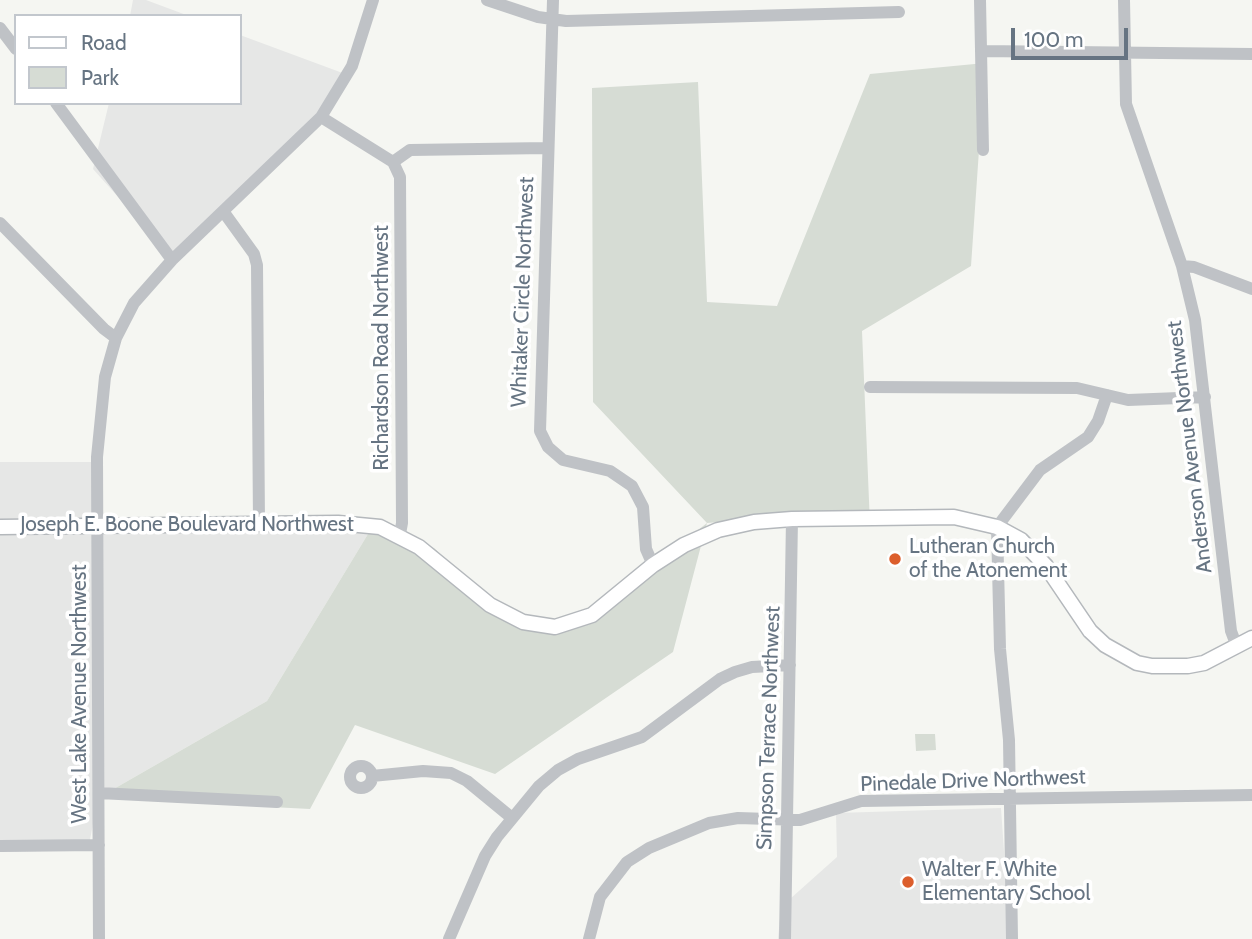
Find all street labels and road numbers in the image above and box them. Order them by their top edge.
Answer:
street label: Whitaker Circle Northwest [506,176,540,408]
street label: Richardson Road Northwest [369,225,395,471]
street label: Anderson Avenue Northwest [1162,319,1218,575]
street label: Joseph E. Boone Boulevard Northwest [20,512,354,538]
street label: West Lake Avenue Northwest [67,564,93,824]
street label: Simpson Terrace Northwest [752,605,786,851]
street label: Pinedale Drive Northwest [860,764,1086,798]

